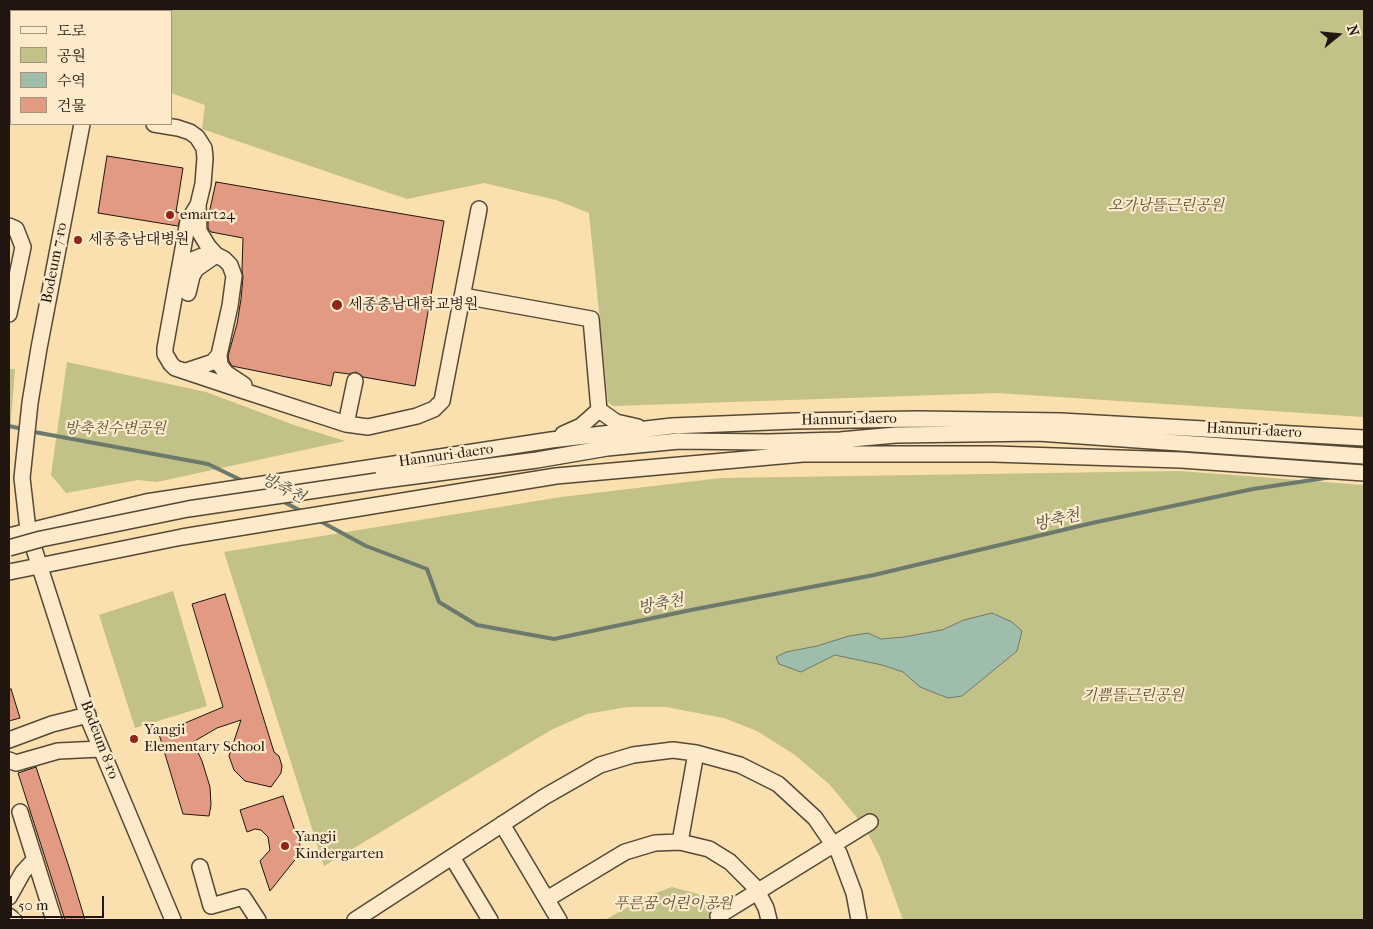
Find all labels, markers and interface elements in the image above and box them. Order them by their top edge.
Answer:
legend [10,10,172,125]
north arrow [1313,10,1363,60]
text: 도로 [57,22,86,40]
text: N [1343,23,1363,38]
text: 공원 [57,47,86,65]
text: 수역 [57,72,86,90]
text: 건물 [57,97,86,115]
park label: 오가낭뜰근린공원 [1108,197,1224,215]
place label: emart24 [180,206,235,224]
marker: emart24 [164,209,176,221]
street label: Bodeum 7-ro [38,221,72,305]
place label: 세종충남대병원 [88,231,189,249]
marker: 세종충남대병원 [72,234,84,246]
place label: 세종충남대학교병원 [348,296,478,314]
marker: 세종충남대학교병원 [330,298,344,312]
street label: Hannuri-daero [801,410,897,430]
park label: 방축천수변공원 [64,420,166,438]
street label: Hannuri-daero [1206,420,1302,442]
street label: Hannuri-daero [397,440,495,472]
water label: 방축천 [258,470,308,508]
water label: 방축천 [1032,506,1082,536]
water label: 방축천 [636,591,686,619]
park label: 기쁨뜰근린공원 [1082,687,1184,705]
street label: Bodeum 8-ro [76,698,122,782]
place label: Yangji Elementary School [144,721,265,756]
marker: Yangji Elementary School [128,733,140,745]
place label: Yangji Kindergarten [295,828,384,863]
marker: Yangji Kindergarten [279,840,291,852]
scale bar [12,886,106,918]
park label: 푸른꿈 어린이공원 [613,895,733,913]
text: 50 m [18,896,48,914]

